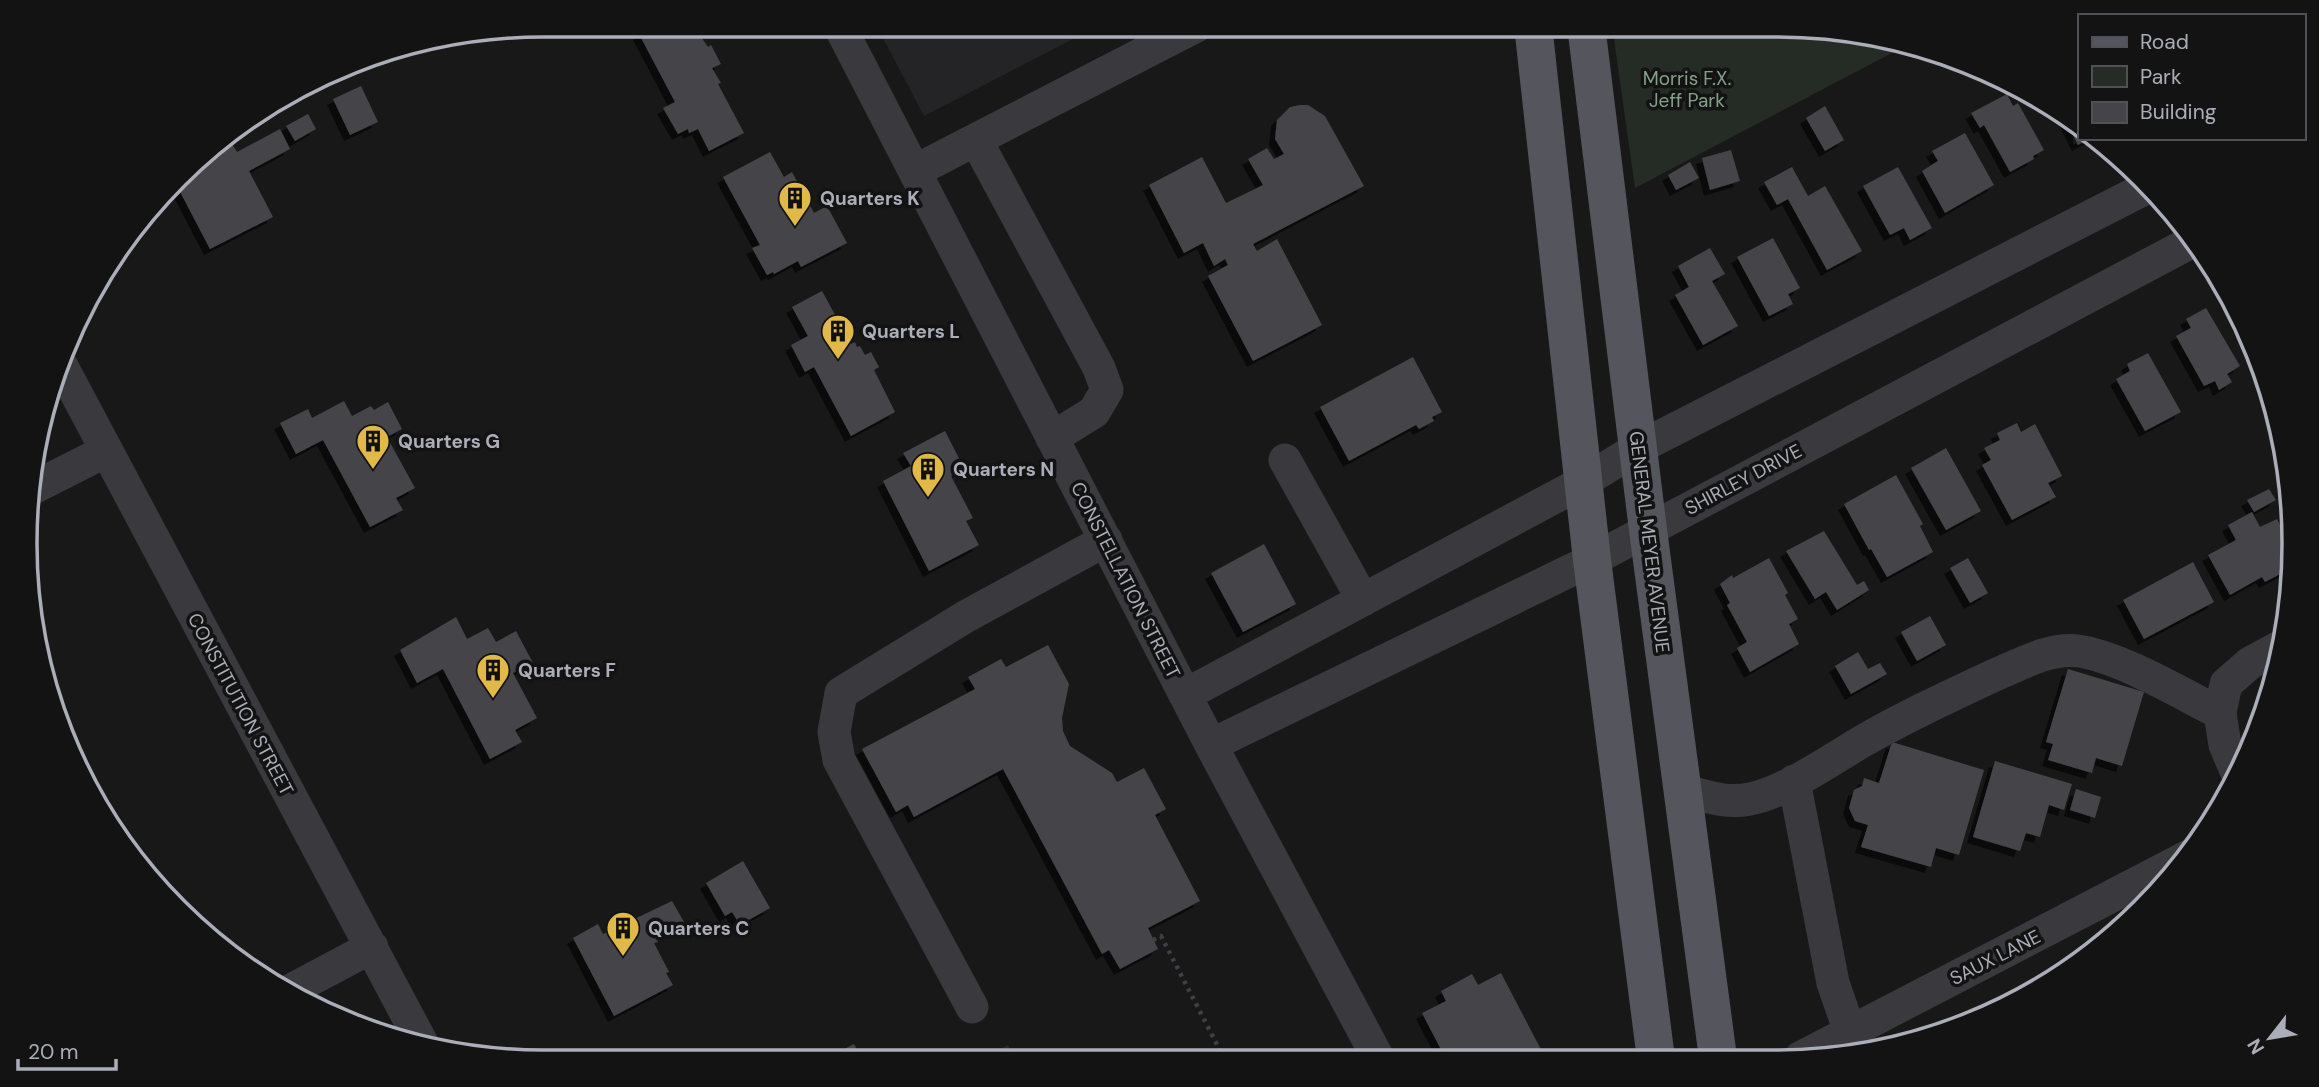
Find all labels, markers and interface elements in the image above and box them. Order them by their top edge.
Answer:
legend [2078,14,2305,140]
text: Road [2140,28,2189,56]
text: Park [2140,63,2182,91]
park label: Morris F.X. Jeff Park [1643,66,1731,113]
text: Building [2140,98,2217,126]
building icon: Quarters K [776,179,814,228]
place label: Quarters K [820,186,920,211]
building icon: Quarters L [819,312,857,361]
place label: Quarters L [862,319,960,344]
building icon: Quarters G [354,422,392,471]
place label: Quarters G [398,429,500,454]
street label: GENERAL MEYER AVENUE [1623,430,1676,654]
street label: SHIRLEY DRIVE [1681,438,1806,521]
building icon: Quarters N [909,450,947,499]
place label: Quarters N [953,457,1054,482]
street label: CONSTELLATION STREET [1065,478,1186,683]
street label: CONSTITUTION STREET [182,609,299,800]
building icon: Quarters F [474,651,512,700]
place label: Quarters F [518,658,616,683]
building icon: Quarters C [604,909,642,958]
place label: Quarters C [648,916,749,941]
street label: SAUX LANE [1946,924,2045,991]
north arrow [2235,1003,2305,1073]
scale bar [18,1028,116,1072]
text: N [2242,1034,2270,1059]
text: 20 m [28,1038,79,1066]

